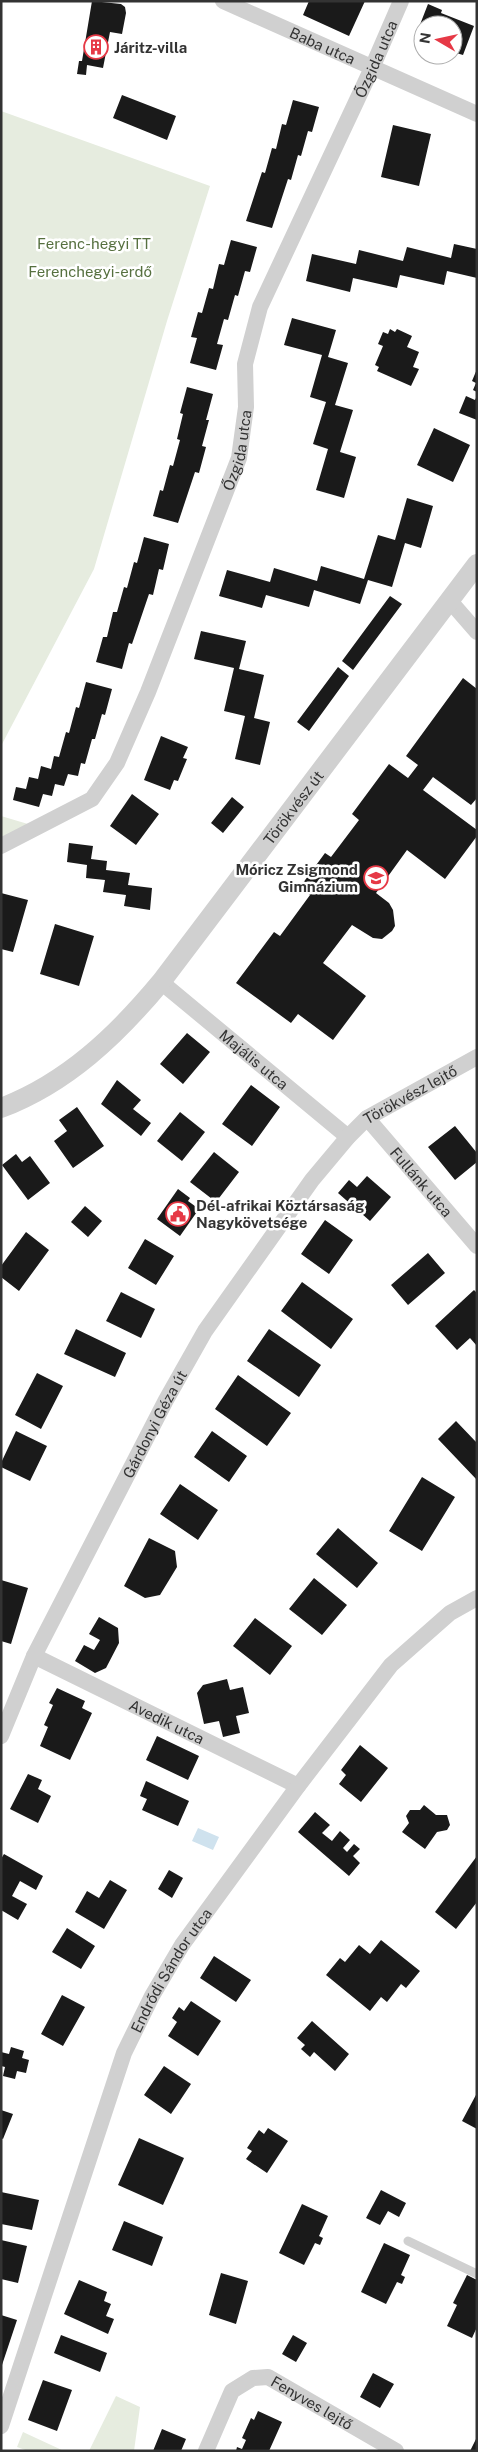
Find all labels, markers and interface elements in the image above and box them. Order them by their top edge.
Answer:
north arrow [413,15,463,65]
street label: Őzgida utca [350,18,400,100]
street label: Baba utca [287,23,358,67]
text: N [416,31,434,45]
building icon: Járitz-villa [83,34,109,60]
place label: Járitz-villa [114,39,187,56]
park label: Ferenc-hegyi TT [37,235,151,252]
park label: Ferenchegyi-erdő [28,263,152,280]
street label: Őzgida utca [218,409,254,493]
street label: Törökvész út [260,767,327,848]
place label: Móricz Zsigmond Gimnázium [235,861,358,895]
school or university icon: Móricz Zsigmond Gimnázium [363,865,389,891]
street label: Majális utca [216,1026,292,1093]
street label: Törökvész lejtő [360,1061,460,1127]
street label: Fullánk utca [387,1143,456,1220]
place label: Dél-afrikai Köztársaság Nagykövetsége [196,1197,365,1231]
public building icon: Dél-afrikai Köztársaság Nagykövetsége [165,1201,191,1227]
street label: Gárdonyi Géza út [119,1367,190,1481]
street label: Avedik utca [127,1696,207,1747]
street label: Endrődi Sándor utca [127,1905,215,2035]
street label: Fenyves lejtő [268,2372,356,2433]

